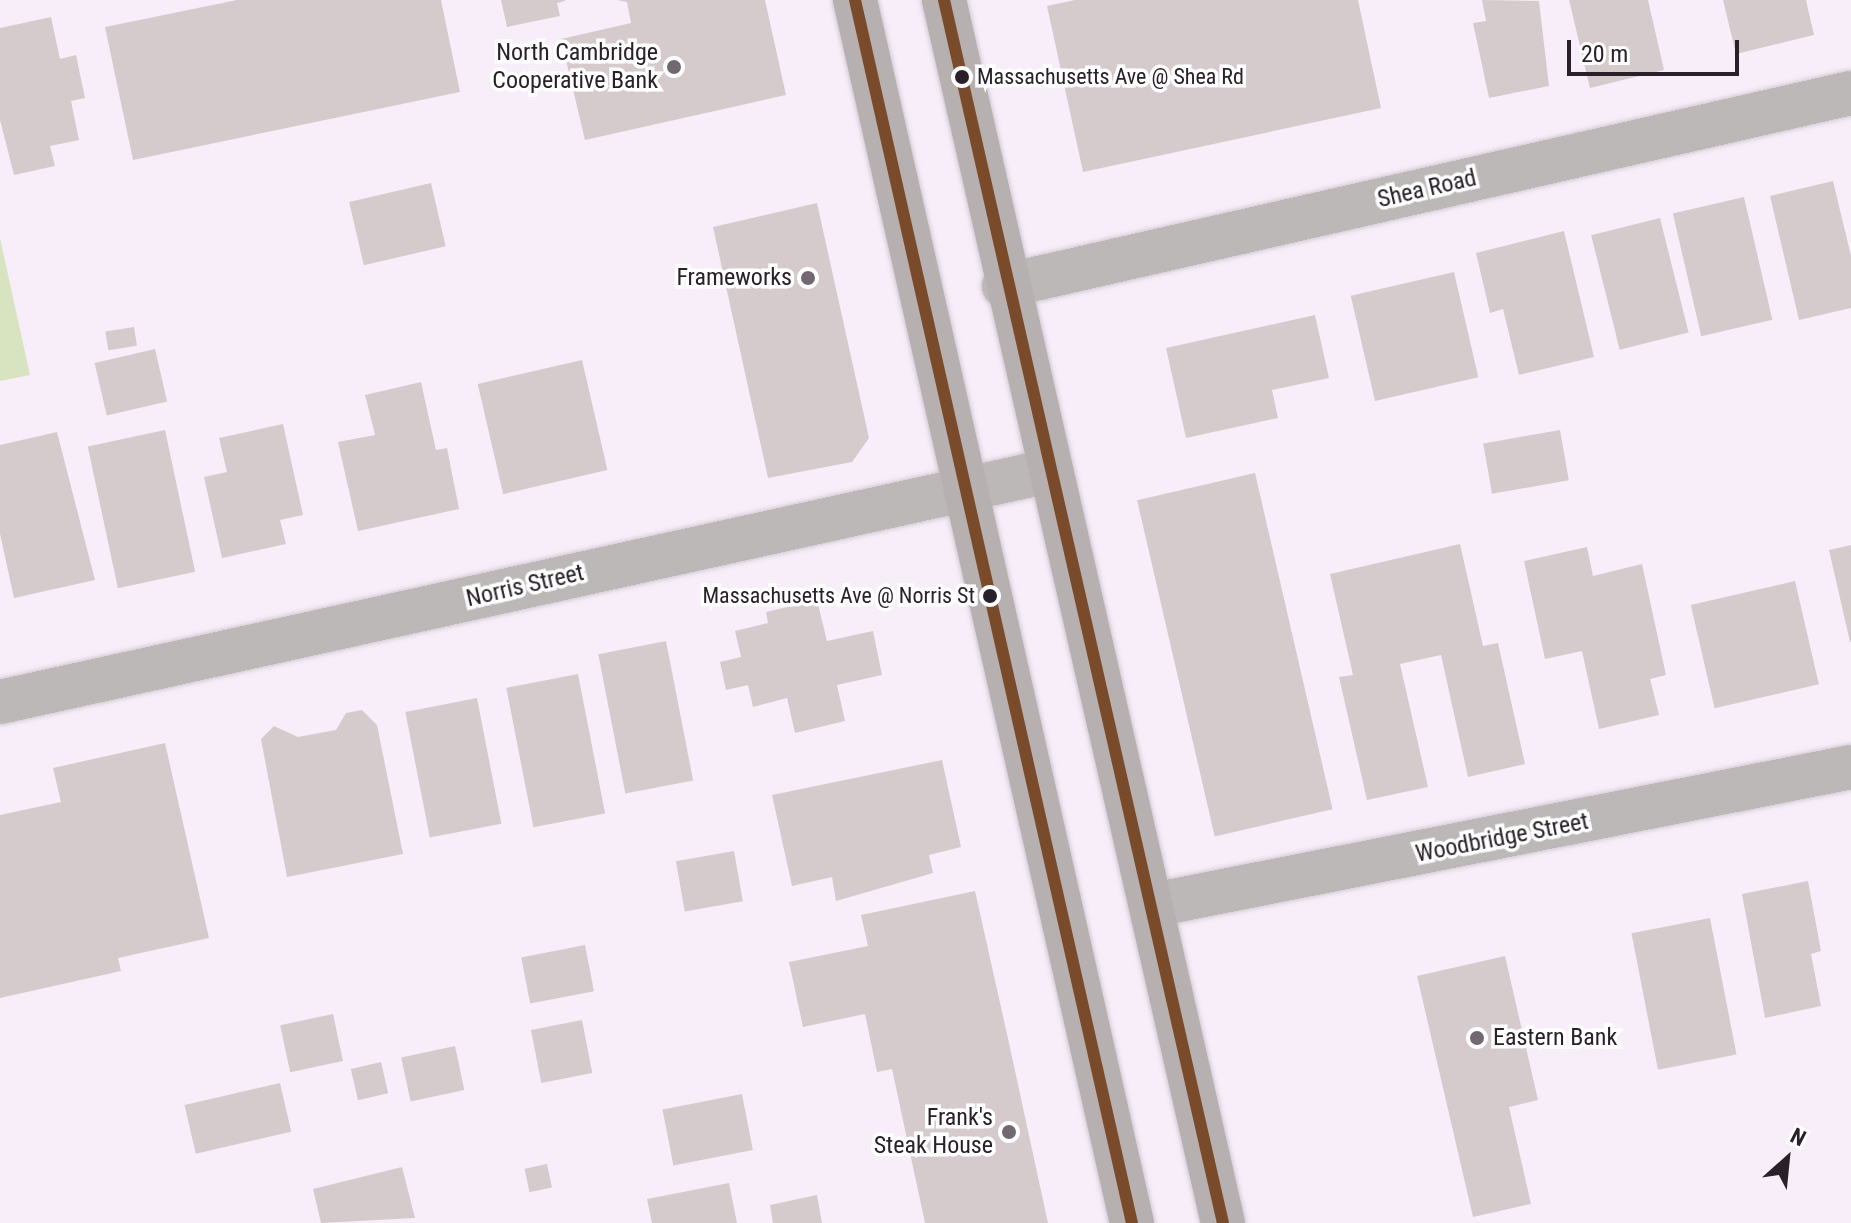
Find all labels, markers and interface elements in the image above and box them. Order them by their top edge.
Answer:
scale bar [1571,24,1743,74]
place label: North Cambridge Cooperative Bank [492,39,658,95]
text: 20 m [1581,40,1628,68]
marker: North Cambridge Cooperative Bank [665,58,683,76]
place label: Massachusetts Ave @ Shea Rd [977,64,1244,90]
marker: Massachusetts Ave @ Shea Rd [954,69,970,85]
street label: Shea Road [1375,164,1479,214]
place label: Frameworks [676,264,792,292]
marker: Frameworks [799,269,817,287]
street label: Norris Street [463,559,587,613]
place label: Massachusetts Ave @ Norris St [702,583,975,609]
marker: Massachusetts Ave @ Norris St [982,588,998,604]
street label: Woodbridge Street [1413,807,1591,869]
place label: Eastern Bank [1493,1024,1617,1052]
marker: Eastern Bank [1468,1029,1486,1047]
place label: Frank's Steak House [874,1104,993,1160]
north arrow [1747,1119,1827,1199]
marker: Frank's Steak House [1000,1123,1018,1141]
text: N [1786,1123,1810,1151]

